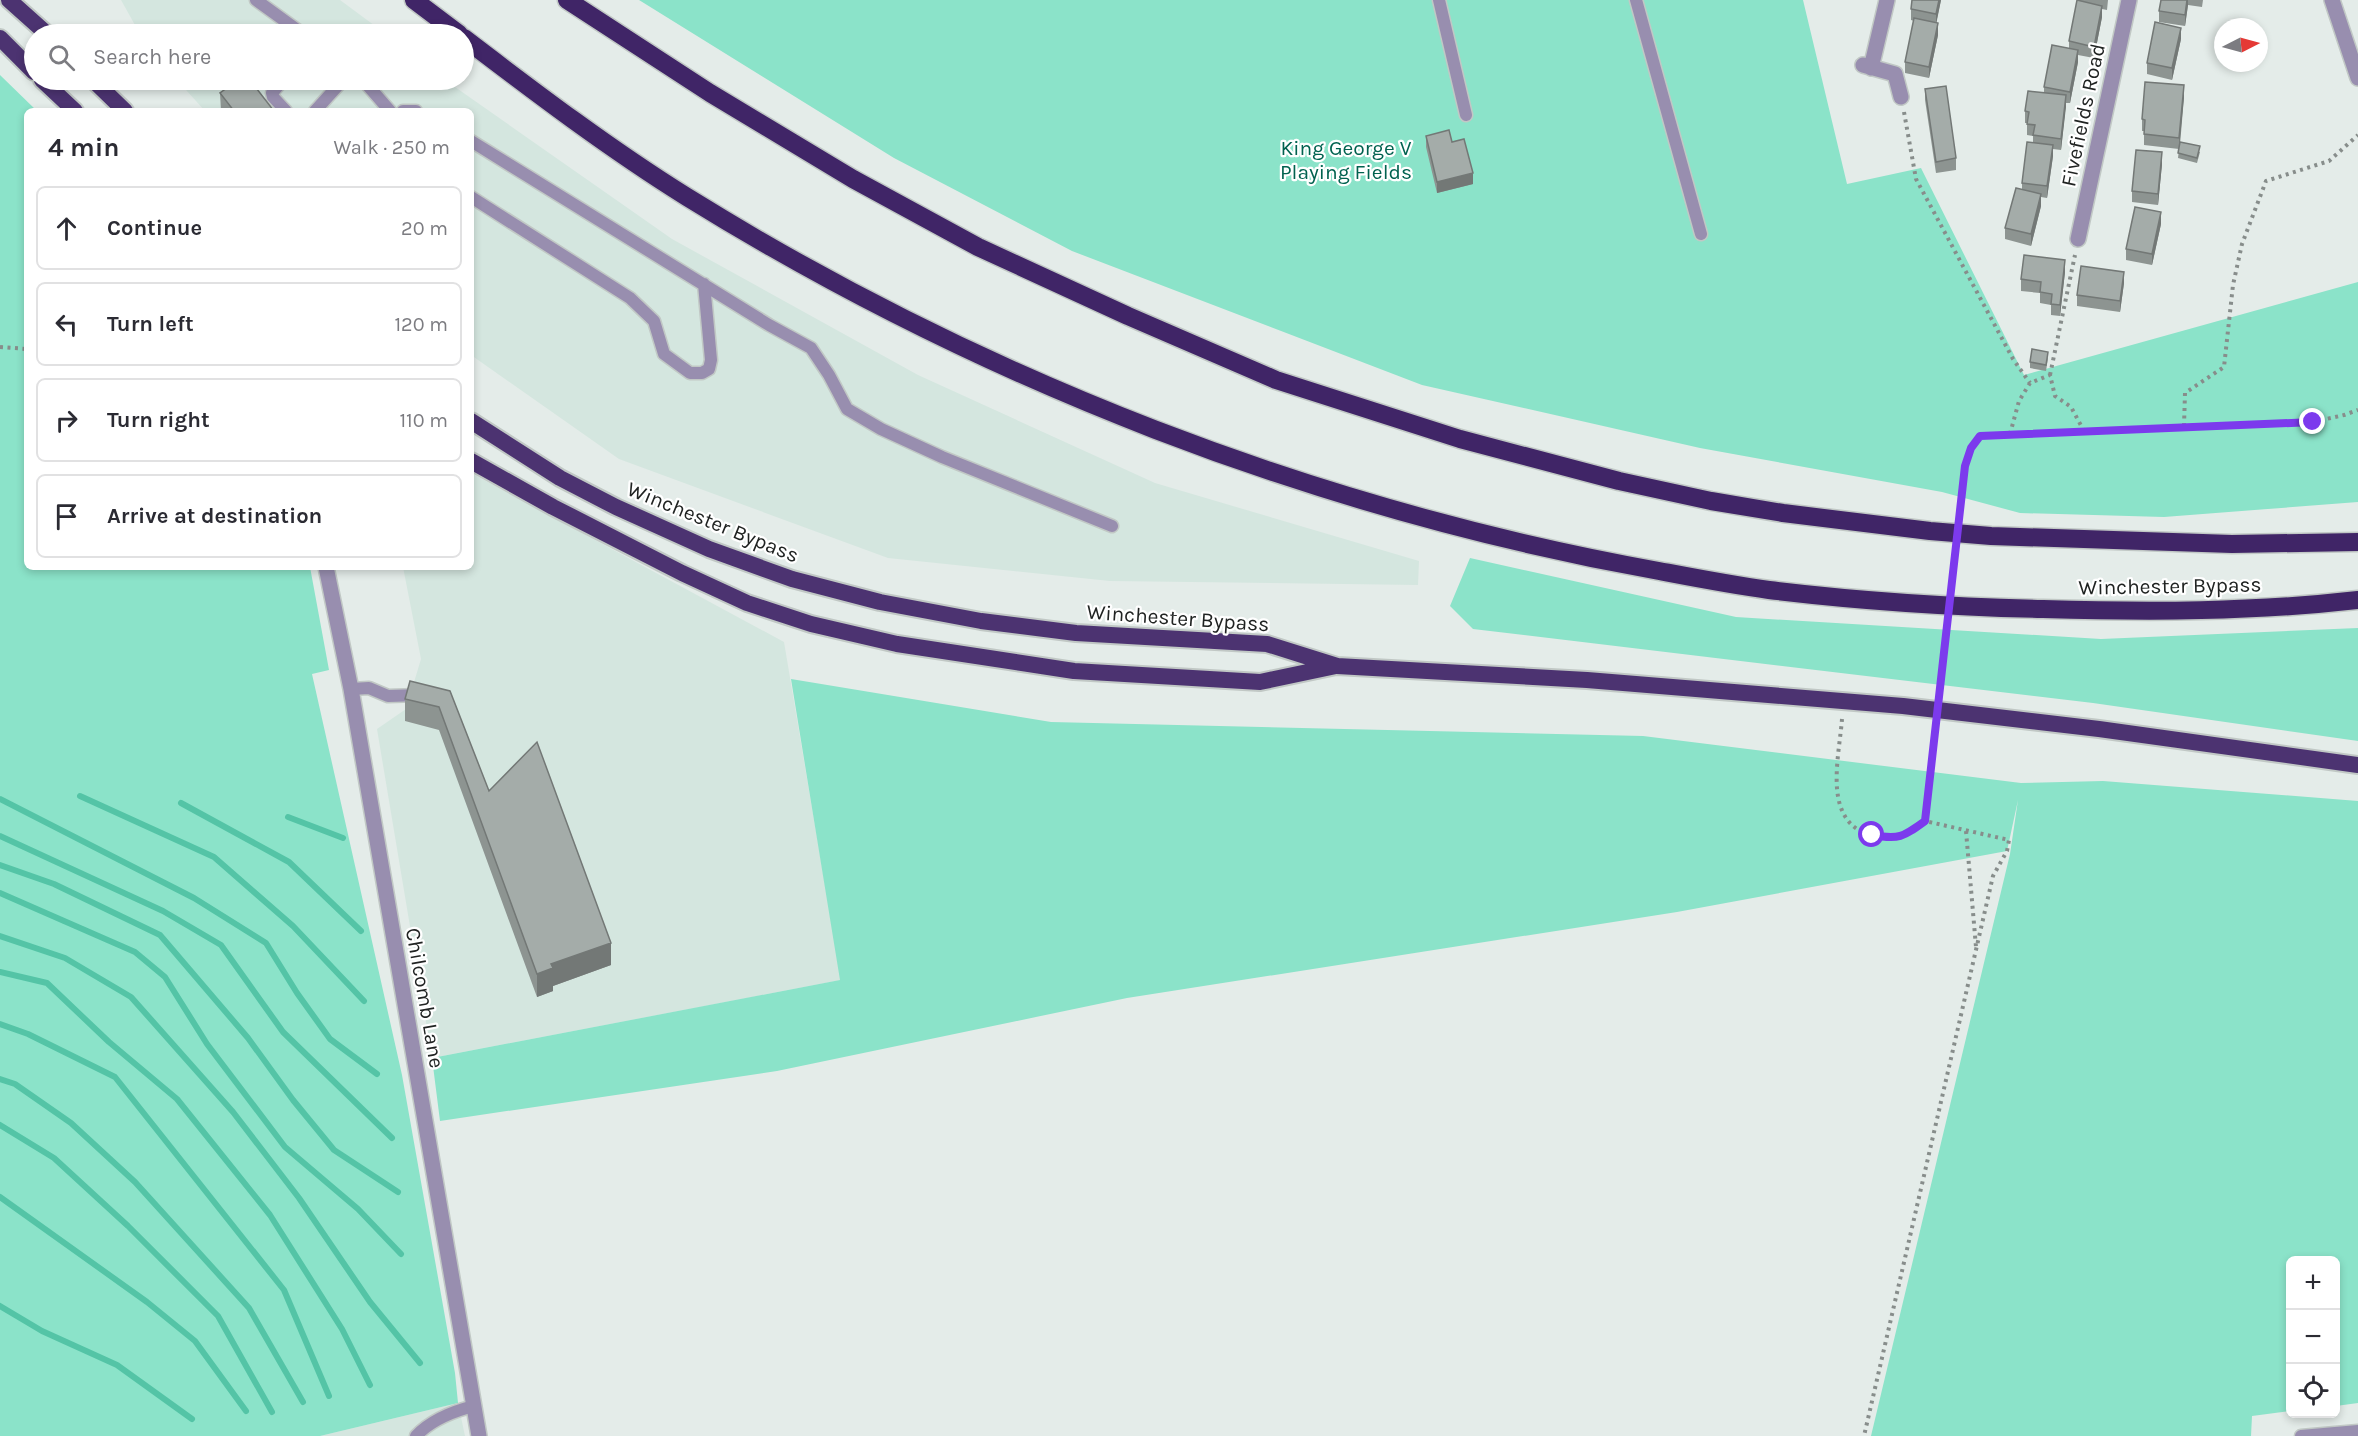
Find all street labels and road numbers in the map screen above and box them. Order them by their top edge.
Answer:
street label: Fivefields Road [2056,41,2110,189]
street label: Winchester Bypass [624,477,802,567]
street label: Winchester Bypass [2078,572,2262,600]
street label: Winchester Bypass [1086,600,1270,636]
street label: Chilcomb Lane [401,926,449,1070]

